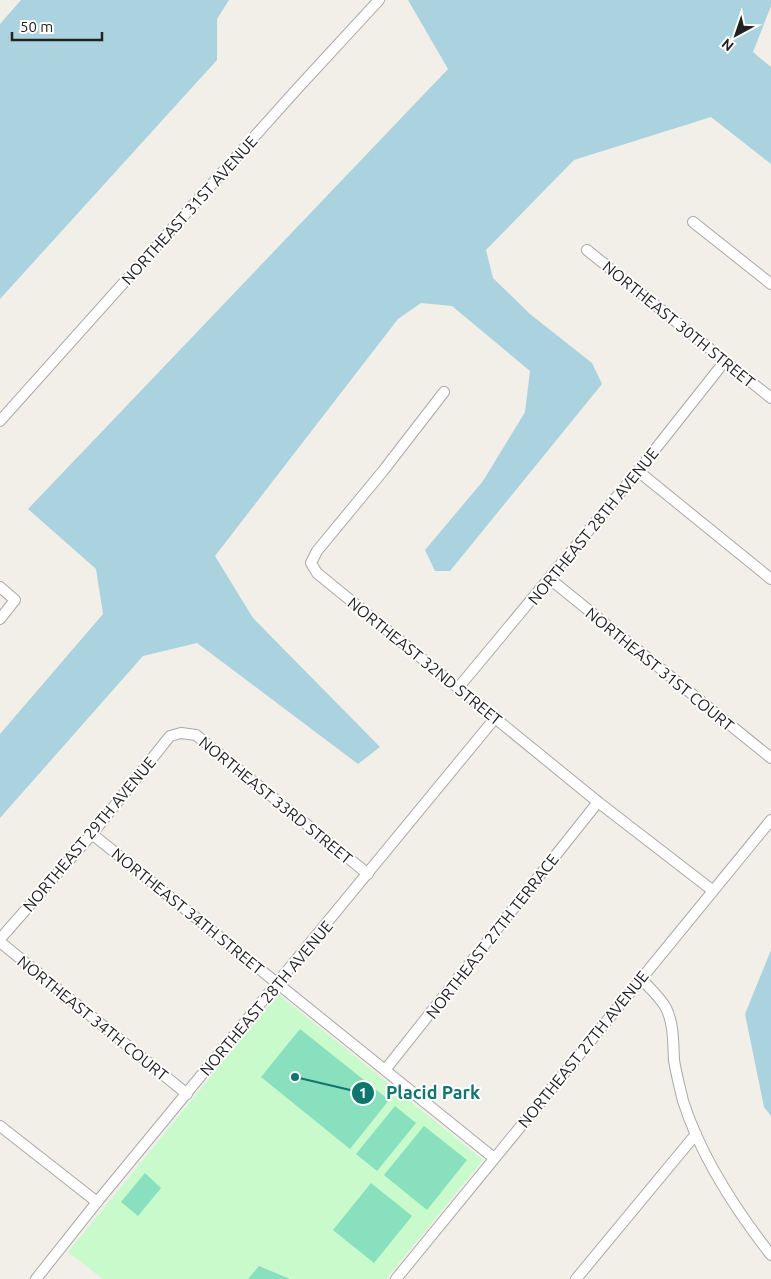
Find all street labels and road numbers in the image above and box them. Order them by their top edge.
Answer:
street label: NORTHEAST 31ST AVENUE [118,132,260,288]
street label: NORTHEAST 30TH STREET [599,257,759,391]
street label: NORTHEAST 28TH AVENUE [524,444,662,608]
street label: NORTHEAST 32ND STREET [344,593,506,729]
street label: NORTHEAST 31ST COURT [582,604,738,734]
street label: NORTHEAST 33RD STREET [196,733,356,867]
street label: NORTHEAST 29TH AVENUE [19,753,159,915]
street label: NORTHEAST 34TH STREET [108,844,268,978]
street label: NORTHEAST 27TH TERRACE [422,850,562,1022]
street label: NORTHEAST 28TH AVENUE [196,917,336,1079]
street label: NORTHEAST 34TH COURT [14,952,172,1084]
street label: NORTHEAST 27TH AVENUE [514,967,652,1131]

